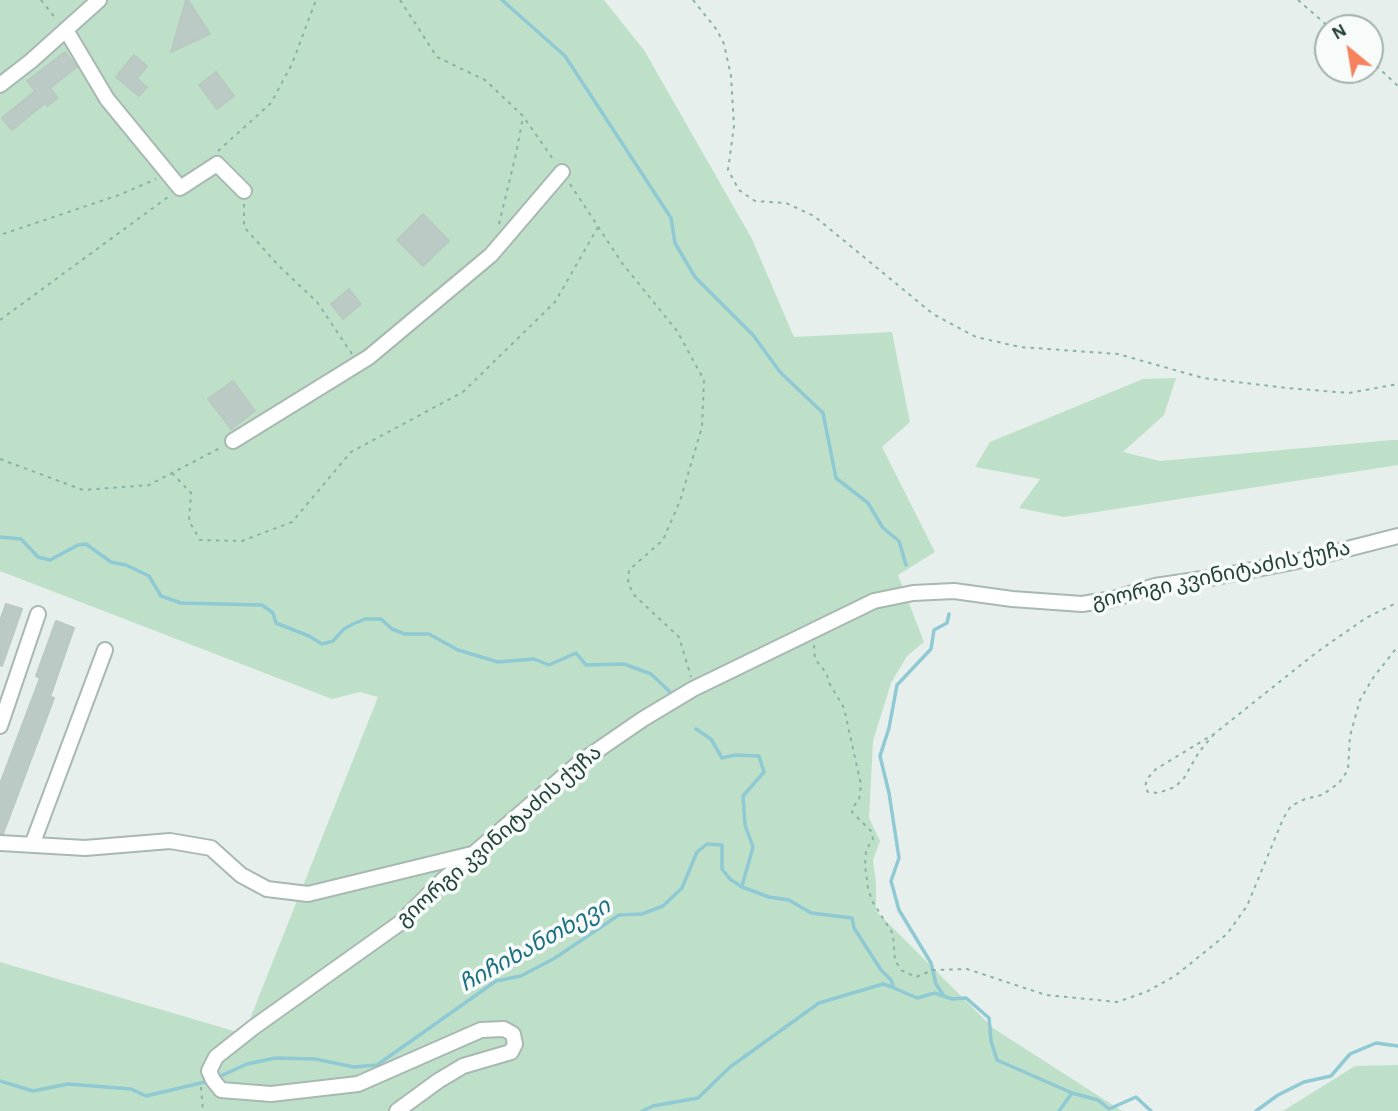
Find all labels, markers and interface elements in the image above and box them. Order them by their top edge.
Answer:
north arrow [1314,14,1384,84]
text: N [1329,21,1350,44]
street label: გიორგი კვინიტაძის ქუჩა [1089,535,1353,615]
street label: გიორგი კვინიტაძის ქუჩა [391,740,607,932]
water label: ჩიჩიხანთხევი [455,892,615,998]

